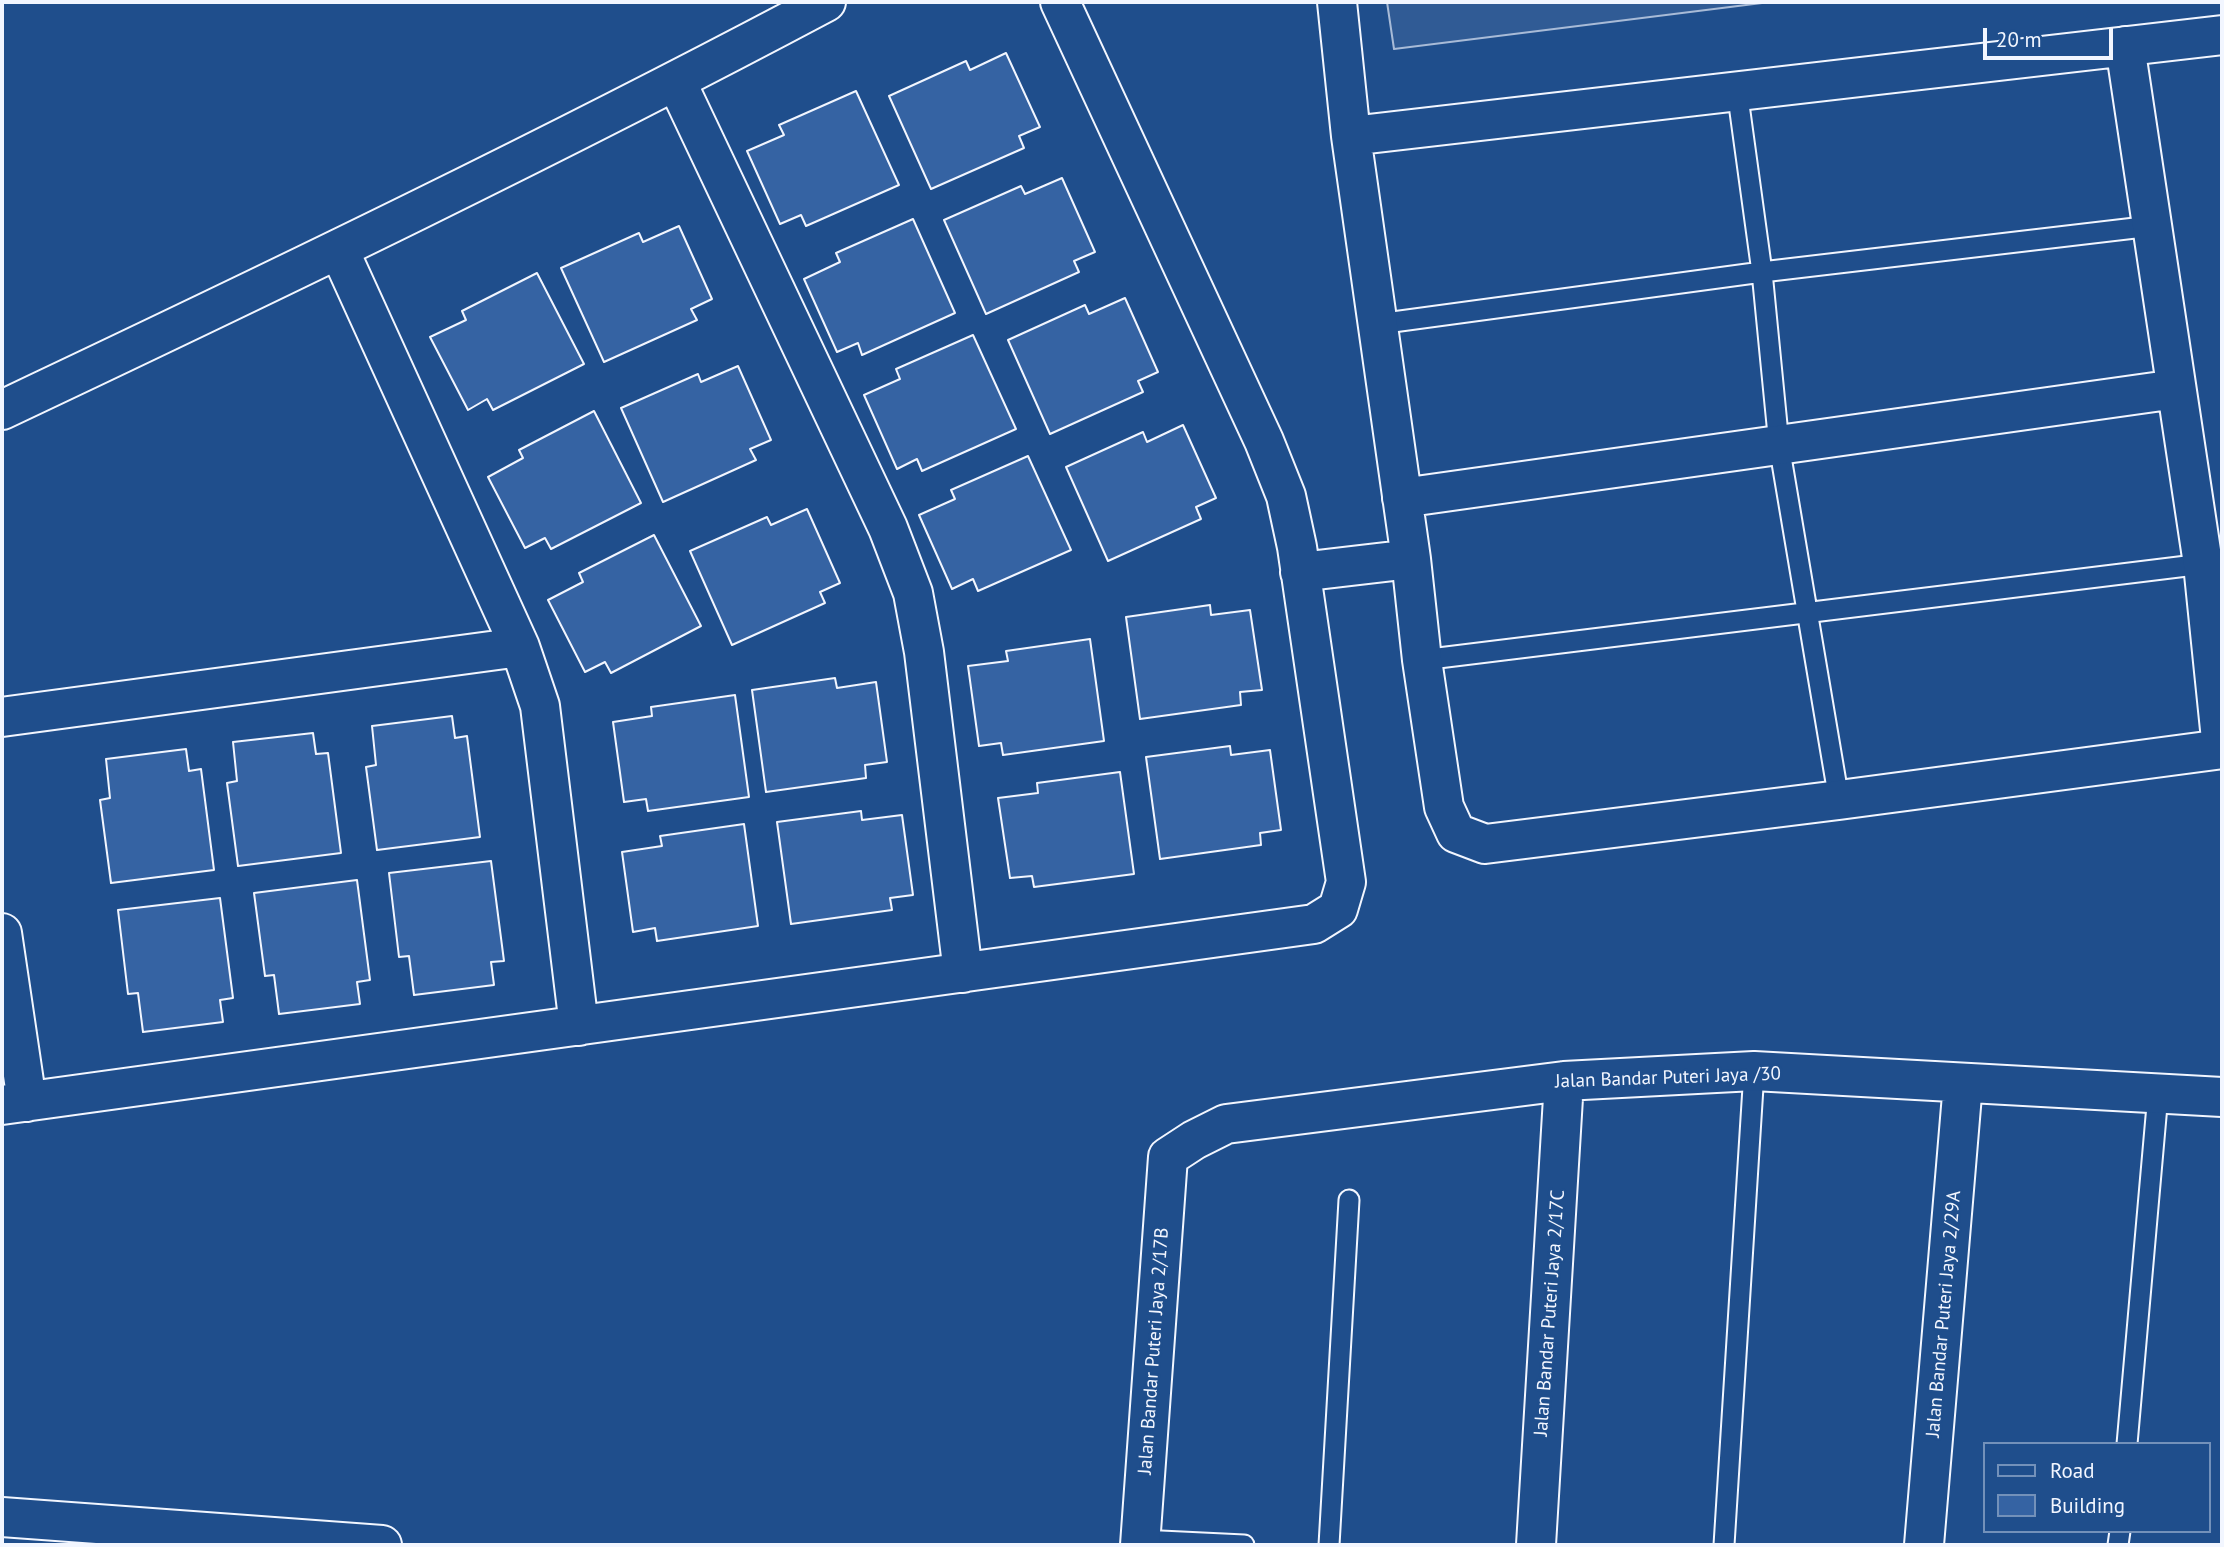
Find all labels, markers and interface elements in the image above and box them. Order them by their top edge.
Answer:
scale bar [1986,14,2116,58]
text: 20 m [1996,26,2042,53]
street label: Jalan Bandar Puteri Jaya /30 [1555,1063,1781,1093]
street label: Jalan Bandar Puteri Jaya 2/17C [1530,1189,1570,1437]
street label: Jalan Bandar Puteri Jaya 2/29A [1922,1190,1966,1438]
street label: Jalan Bandar Puteri Jaya 2/17B [1134,1227,1174,1475]
legend [1982,1442,2210,1533]
text: Road [2050,1457,2094,1484]
text: Building [2050,1492,2125,1519]

